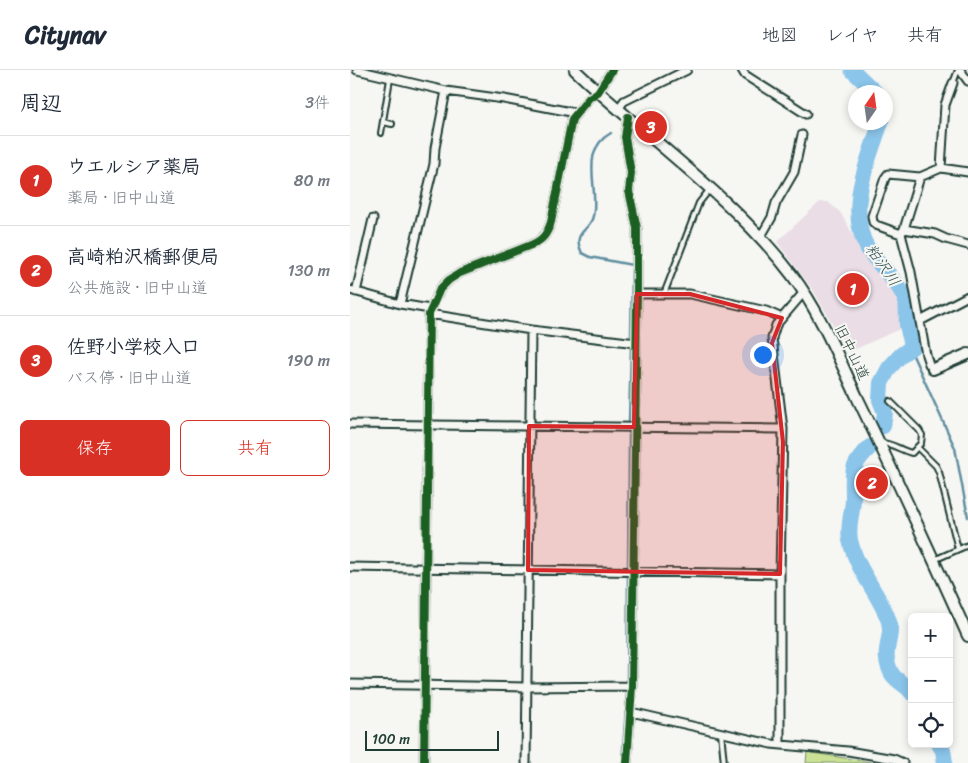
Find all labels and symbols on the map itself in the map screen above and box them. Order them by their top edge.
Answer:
north arrow [848,85,893,130]
pin: 3 [635,108,667,146]
water label: 粕沢川 [857,237,909,293]
pin: 1 [837,270,869,308]
street label: 旧中山道 [827,319,877,385]
your location [750,342,776,368]
pin: 2 [856,464,888,502]
scale bar [365,728,499,751]

